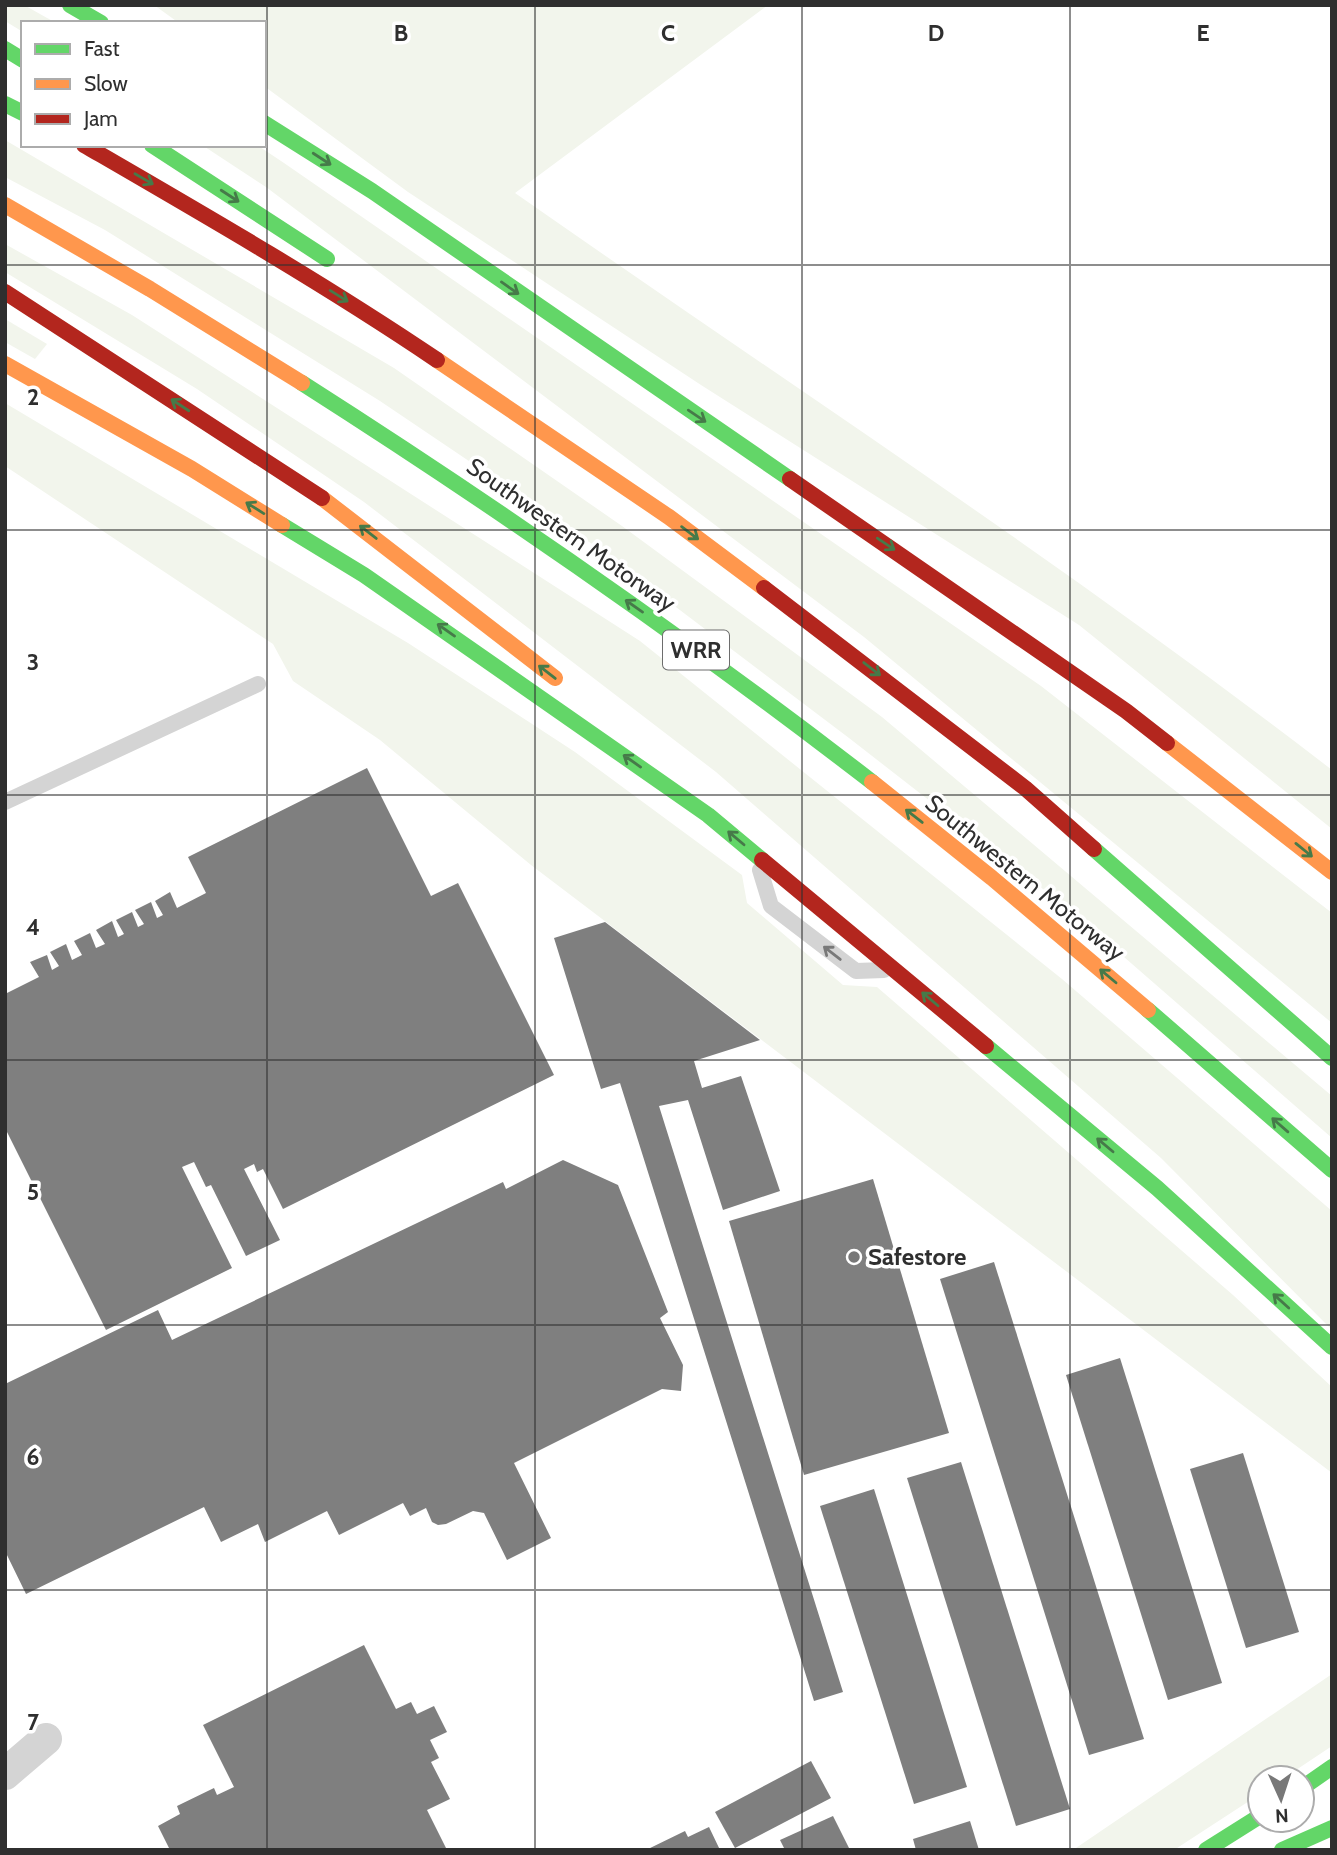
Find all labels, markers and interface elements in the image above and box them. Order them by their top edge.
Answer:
text: B [394,19,408,47]
text: C [661,19,675,47]
text: D [928,19,944,47]
text: E [1196,19,1210,47]
legend [21,21,266,147]
text: Fast [84,36,120,61]
text: Slow [84,71,128,96]
text: Jam [83,106,118,131]
one-way arrow [311,153,331,167]
one-way arrow [133,173,153,187]
one-way arrow [220,189,239,203]
one-way arrow [499,281,519,295]
one-way arrow [328,290,348,304]
text: 2 [27,383,39,411]
one-way arrow [171,397,190,412]
one-way arrow [687,409,706,424]
street label: Southwestern Motorway [461,451,681,618]
one-way arrow [245,500,265,514]
one-way arrow [359,525,378,540]
one-way arrow [680,525,699,540]
one-way arrow [875,537,895,551]
one-way arrow [625,599,644,613]
one-way arrow [437,623,456,637]
road number: WRR [663,630,729,670]
text: 3 [27,648,39,676]
one-way arrow [862,662,881,677]
one-way arrow [539,664,557,679]
one-way arrow [623,754,642,768]
street label: Southwestern Motorway [920,788,1131,967]
one-way arrow [905,809,924,824]
one-way arrow [727,830,745,846]
one-way arrow [1294,842,1312,857]
text: 4 [26,913,40,941]
one-way arrow [823,945,842,960]
one-way arrow [1100,969,1118,984]
one-way arrow [921,991,939,1007]
one-way arrow [1272,1118,1290,1134]
one-way arrow [1096,1137,1114,1152]
text: 5 [27,1178,39,1206]
place label: Safestore [868,1242,966,1271]
marker: Safestore [846,1249,862,1265]
one-way arrow [1272,1293,1290,1309]
text: 6 [27,1443,39,1471]
text: 7 [27,1708,39,1736]
north arrow [1246,1764,1316,1834]
text: N [1275,1804,1289,1827]

